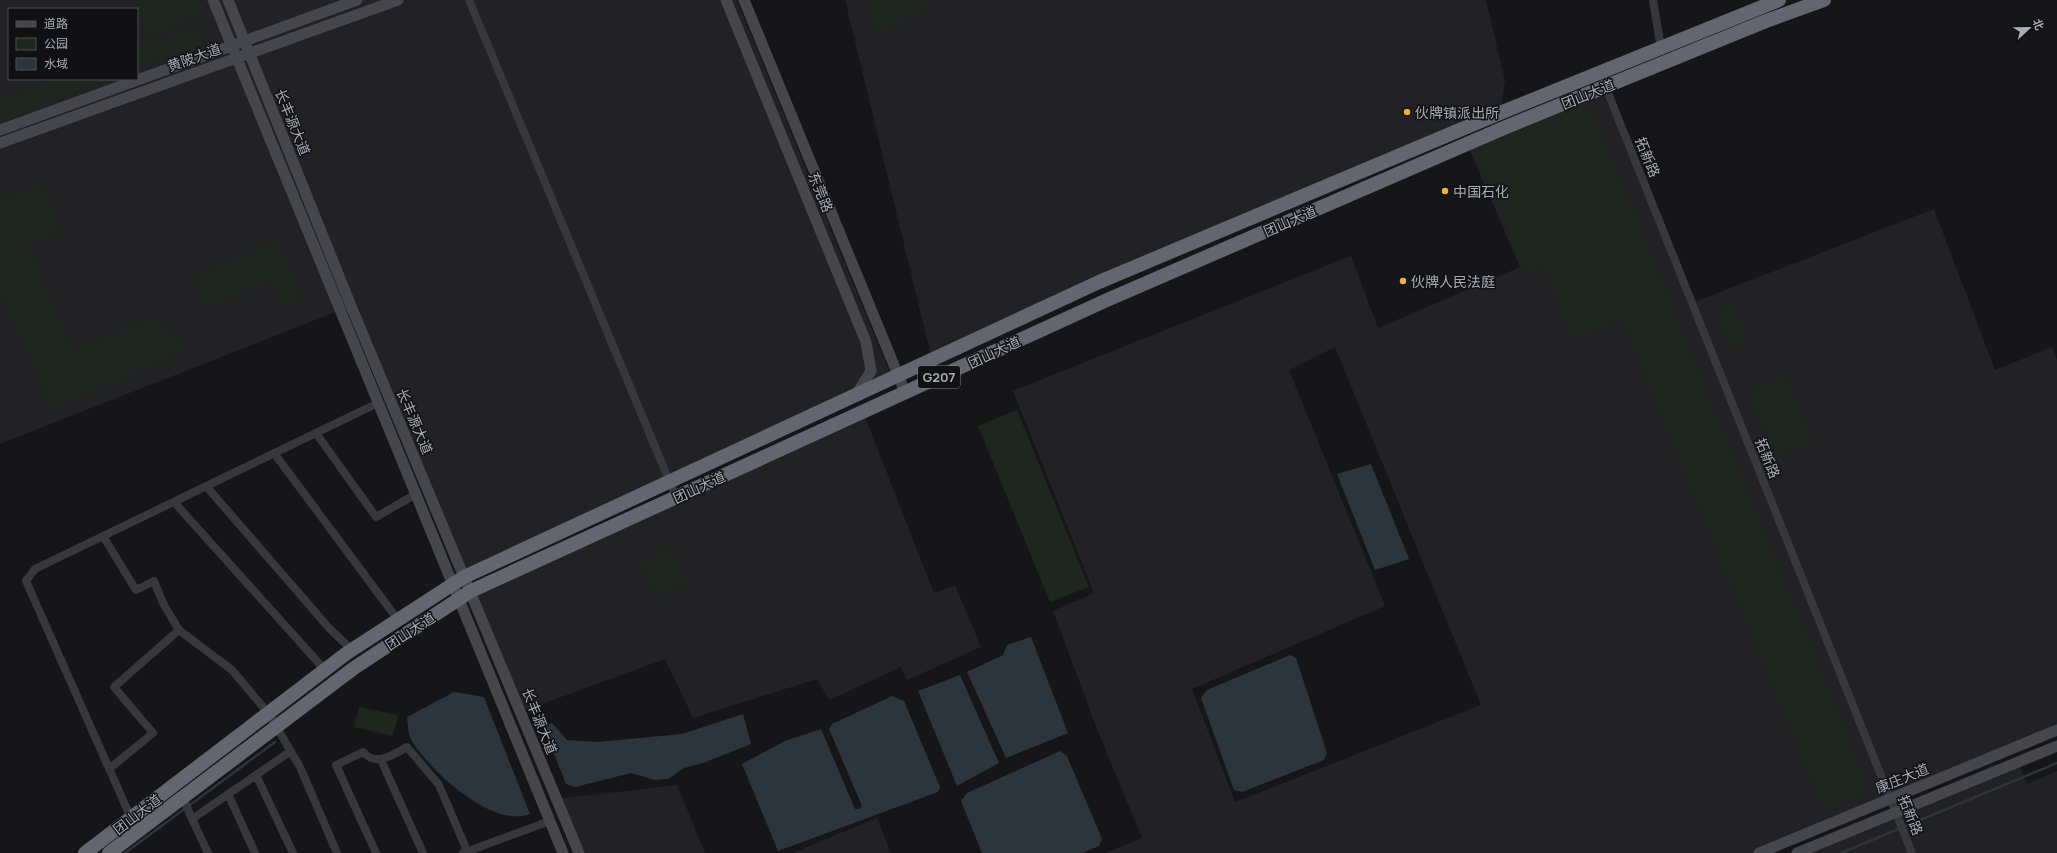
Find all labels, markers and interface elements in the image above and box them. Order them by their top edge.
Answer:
legend [8,8,138,80]
north arrow [2009,8,2049,48]
text: 道路 [44,15,68,32]
text: 北 [2030,16,2048,32]
text: 公园 [44,35,68,52]
street label: 黄陂大道 [164,38,224,76]
text: 水域 [44,55,68,72]
street label: 团山大道 [1558,75,1618,113]
street label: 长丰源大道 [271,86,315,158]
place label: 伙牌镇派出所 [1415,103,1499,122]
marker: 伙牌镇派出所 [1402,107,1412,117]
street label: 拓新路 [1631,134,1665,180]
street label: 东莞路 [804,169,838,215]
place label: 中国石化 [1453,182,1509,201]
marker: 中国石化 [1440,186,1450,196]
street label: 团山大道 [1261,201,1319,241]
place label: 伙牌人民法庭 [1411,272,1495,291]
marker: 伙牌人民法庭 [1398,276,1408,286]
street label: 团山大道 [965,332,1023,372]
road number: G207 [918,366,960,388]
street label: 长丰源大道 [393,385,437,457]
street label: 拓新路 [1751,435,1785,481]
street label: 团山大道 [670,467,728,507]
street label: 团山大道 [381,608,439,654]
street label: 长丰源大道 [518,685,562,757]
street label: 康庄大道 [1872,759,1932,797]
street label: 团山大道 [109,790,165,838]
street label: 拓新路 [1894,792,1928,838]

